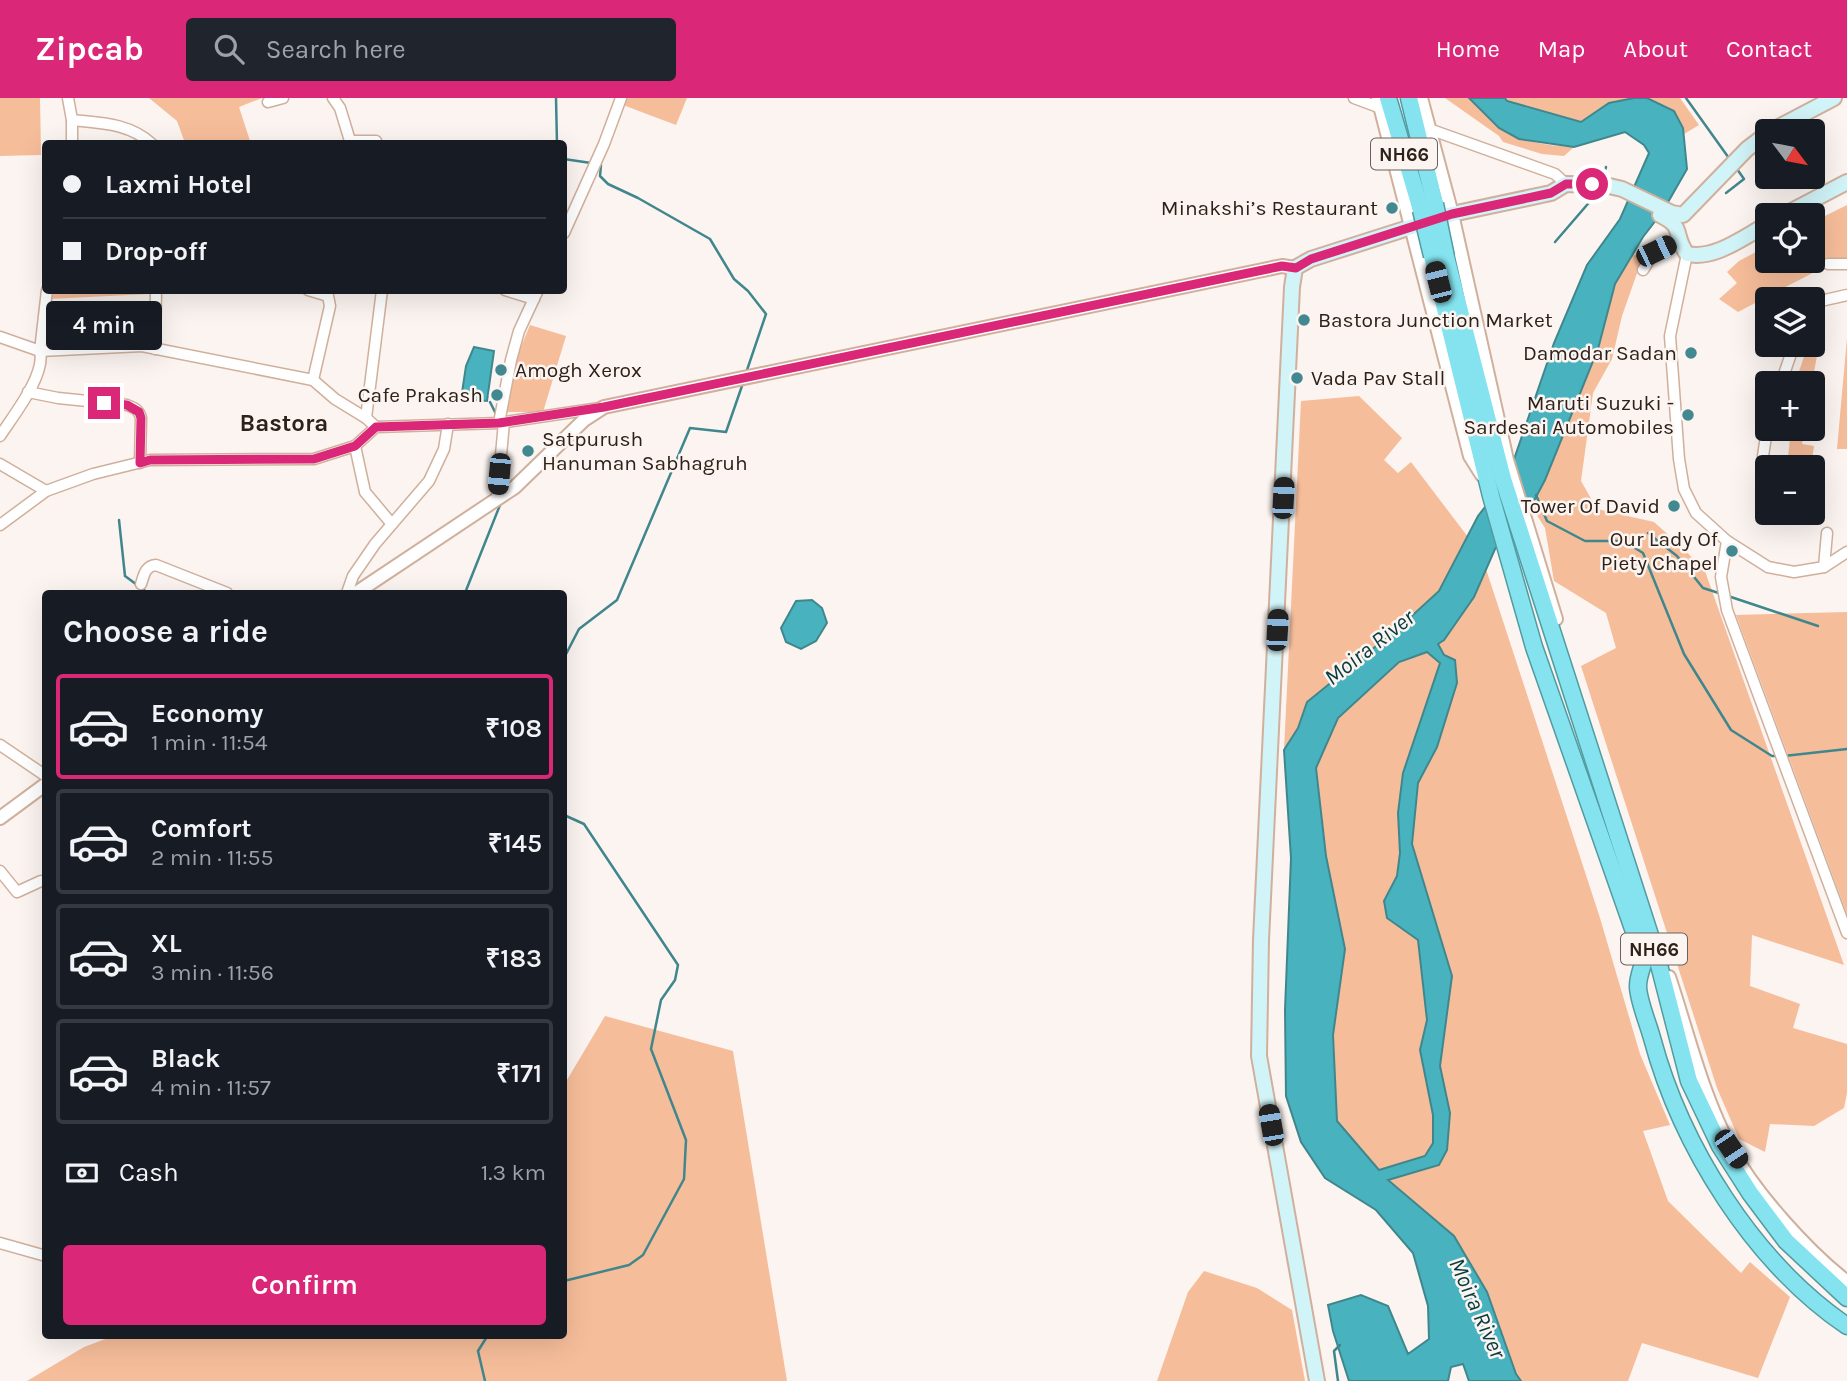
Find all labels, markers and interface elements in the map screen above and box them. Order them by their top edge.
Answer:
search box [186,18,676,81]
text: Zipcab [35,30,144,68]
icon: search [210,30,248,68]
text: Search here [266,34,406,65]
text: Home [1436,35,1500,63]
text: Map [1538,35,1585,63]
text: About [1623,35,1688,63]
text: Contact [1726,35,1812,63]
north arrow [1755,119,1825,189]
map controls [1755,119,1825,525]
road number: NH66 [1371,138,1437,170]
route start [1576,168,1608,200]
text: Laxmi Hotel [105,169,252,200]
place label: Minakshi’s Restaurant [1161,196,1378,220]
marker: Minakshi’s Restaurant [1384,200,1400,216]
button: locate [1755,203,1825,273]
car [1633,232,1680,270]
text: Drop-off [105,236,207,267]
car [1423,259,1454,305]
button: layers [1755,287,1825,357]
callout: 4 min [46,302,162,350]
place label: Bastora Junction Market [1318,308,1553,332]
text: 4 min [73,312,135,339]
marker: Bastora Junction Market [1296,312,1312,328]
place label: Damodar Sadan [1523,341,1677,365]
marker: Damodar Sadan [1683,345,1699,361]
place label: Amogh Xerox [515,358,642,382]
marker: Amogh Xerox [493,362,509,378]
place label: Vada Pav Stall [1311,366,1445,390]
marker: Vada Pav Stall [1289,370,1305,386]
button: + [1755,371,1825,441]
place label: Cafe Prakash [358,383,483,407]
route end [88,387,120,419]
marker: Cafe Prakash [489,387,505,403]
place label: Maruti Suzuki - Sardesai Automobiles [1463,391,1674,439]
marker: Maruti Suzuki - Sardesai Automobiles [1680,407,1696,423]
district label: Bastora [240,409,328,437]
place label: Satpurush Hanuman Sabhagruh [542,427,748,475]
marker: Satpurush Hanuman Sabhagruh [520,443,536,459]
car [487,452,512,496]
button: − [1755,455,1825,525]
car [1272,476,1295,520]
place label: Tower Of David [1521,494,1660,518]
marker: Tower Of David [1666,498,1682,514]
place label: Our Lady Of Piety Chapel [1601,527,1719,575]
marker: Our Lady Of Piety Chapel [1724,543,1740,559]
water label: Moira River [1319,603,1421,691]
car [1266,608,1289,652]
text: Choose a ride [63,613,268,650]
icon: car [67,695,130,758]
text: Economy [151,698,263,729]
text: ₹108 [485,713,542,744]
text: 1 min · 11:54 [151,729,268,756]
icon: car [67,810,130,873]
text: Comfort [151,813,252,844]
text: ₹145 [488,828,542,859]
text: 2 min · 11:55 [151,844,274,871]
icon: car [67,925,130,988]
text: XL [151,928,182,959]
road number: NH66 [1621,934,1687,964]
text: ₹183 [486,943,542,974]
text: 3 min · 11:56 [151,959,274,986]
icon: car [67,1040,130,1103]
text: Black [151,1043,220,1074]
text: ₹171 [496,1058,542,1089]
text: 4 min · 11:57 [151,1074,271,1101]
car [1258,1102,1285,1148]
car [1711,1126,1752,1172]
icon: cash [63,1154,101,1192]
text: Cash [119,1157,179,1188]
text: 1.3 km [481,1159,546,1186]
button: Confirm [63,1245,546,1325]
water label: Moira River [1443,1254,1512,1364]

